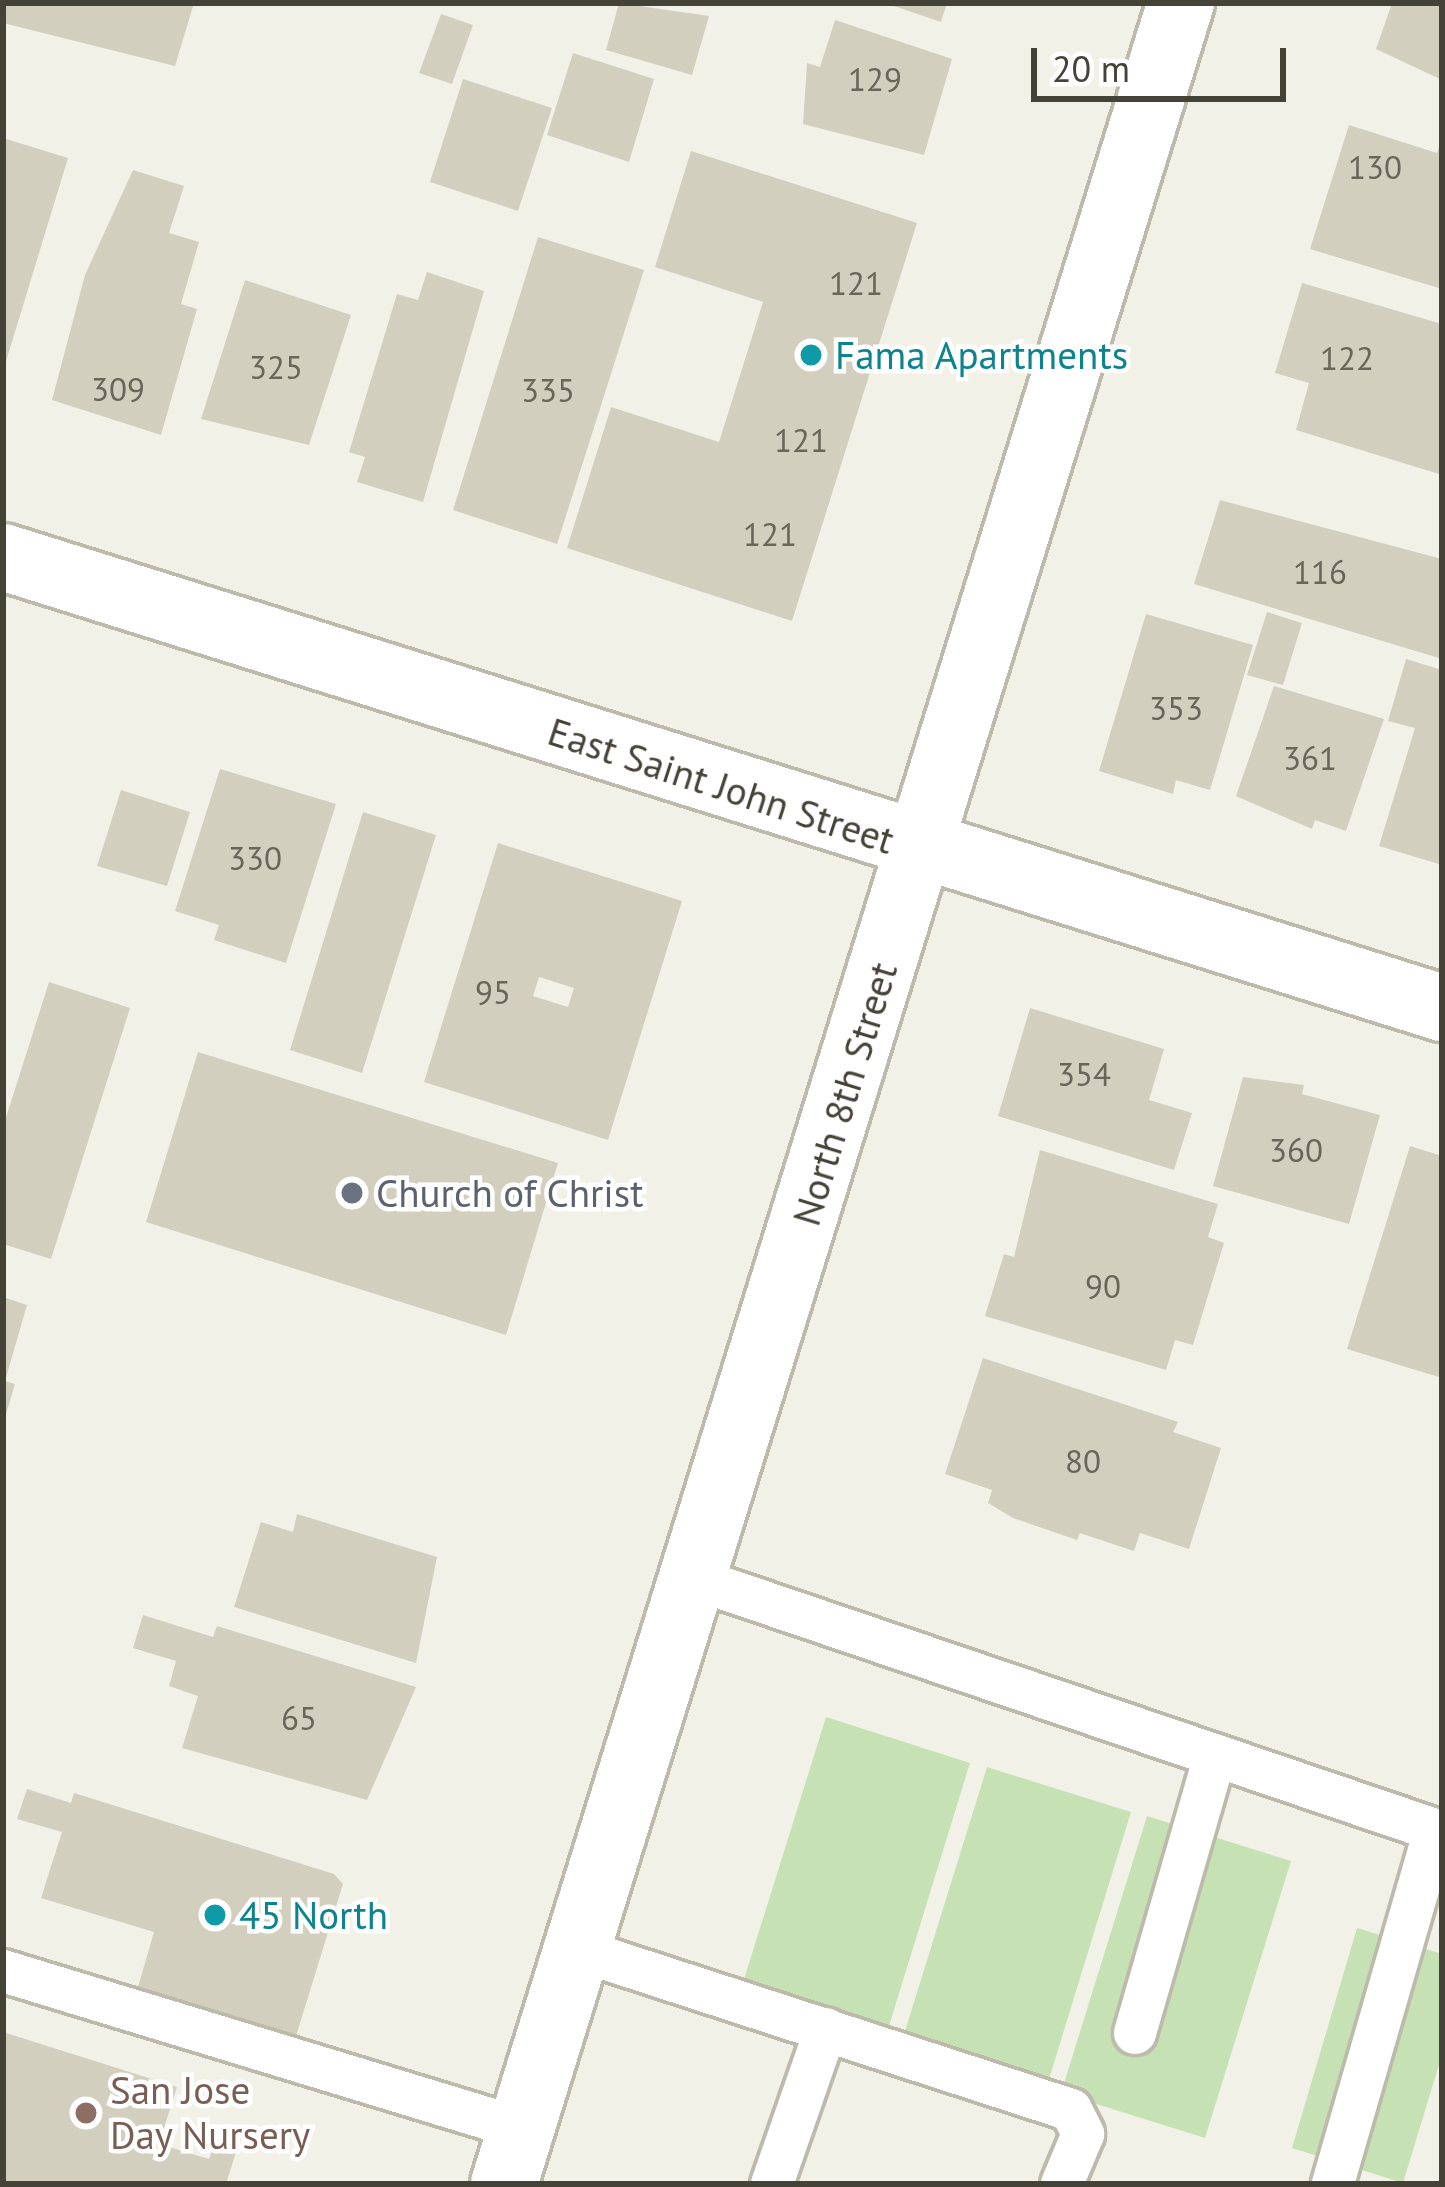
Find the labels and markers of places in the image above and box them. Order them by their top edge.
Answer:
place label: Fama Apartments [835,332,1129,378]
marker: Fama Apartments [798,342,824,368]
place label: Church of Christ [376,1170,643,1216]
marker: Church of Christ [339,1180,365,1206]
place label: 45 North [239,1892,388,1938]
marker: 45 North [202,1902,228,1928]
place label: San Jose Day Nursery [110,2068,312,2159]
marker: San Jose Day Nursery [73,2100,99,2126]

